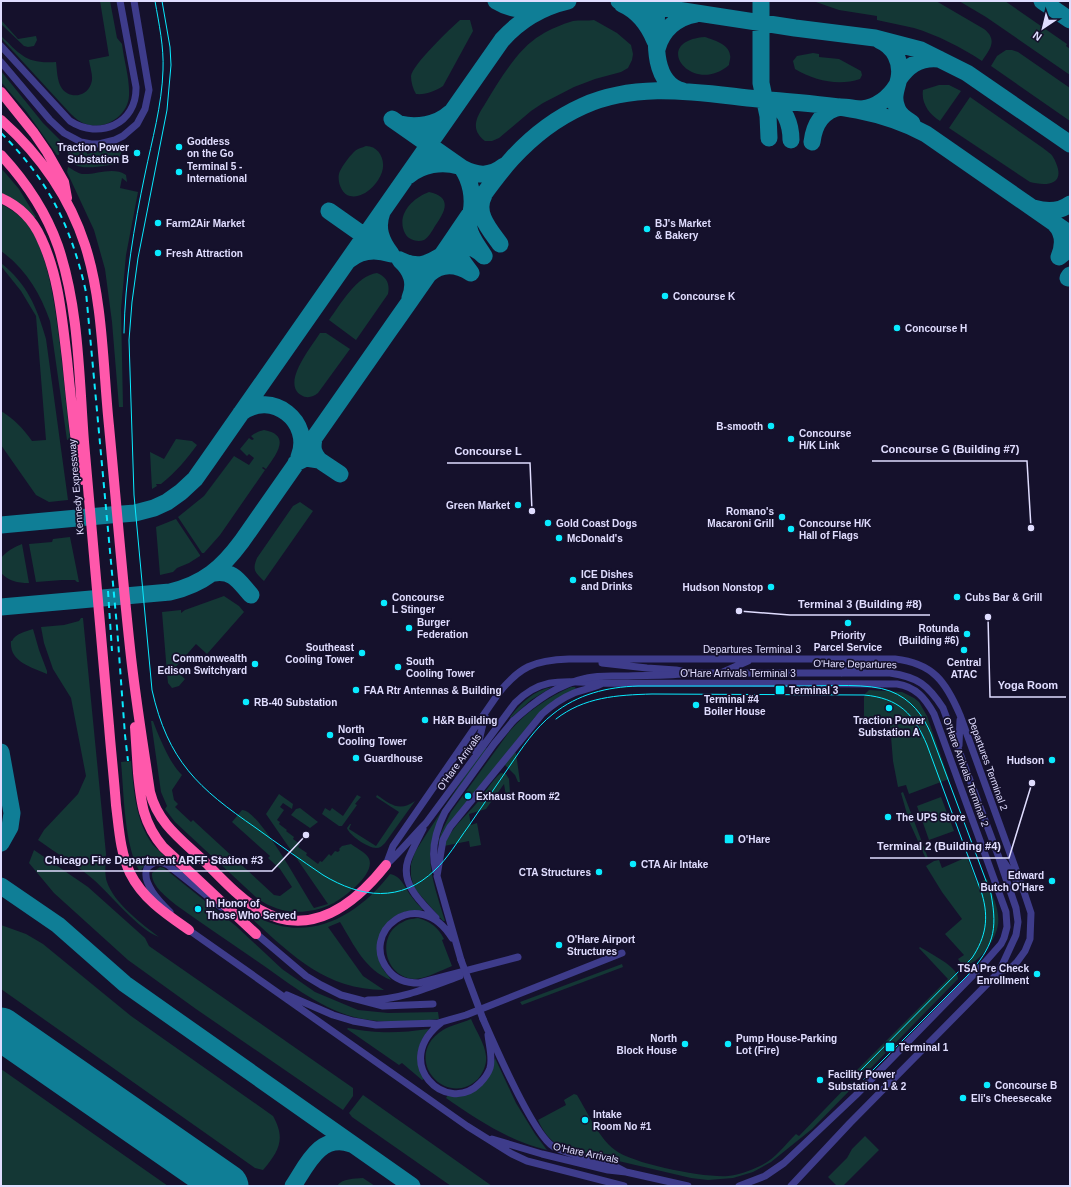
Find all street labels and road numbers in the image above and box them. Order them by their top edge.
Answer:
street label: Kennedy Expressway [66,439,86,535]
street label: Departures Terminal 3 [703,644,802,655]
street label: O'Hare Departures [813,658,897,670]
street label: O'Hare Arrivals Terminal 3 [680,668,796,679]
street label: O'Hare Arrivals Terminal 2 [941,716,991,829]
street label: Departures Terminal 2 [966,716,1010,812]
street label: O'Hare Arrivals [435,732,483,792]
street label: O'Hare Arrivals [552,1141,620,1165]

